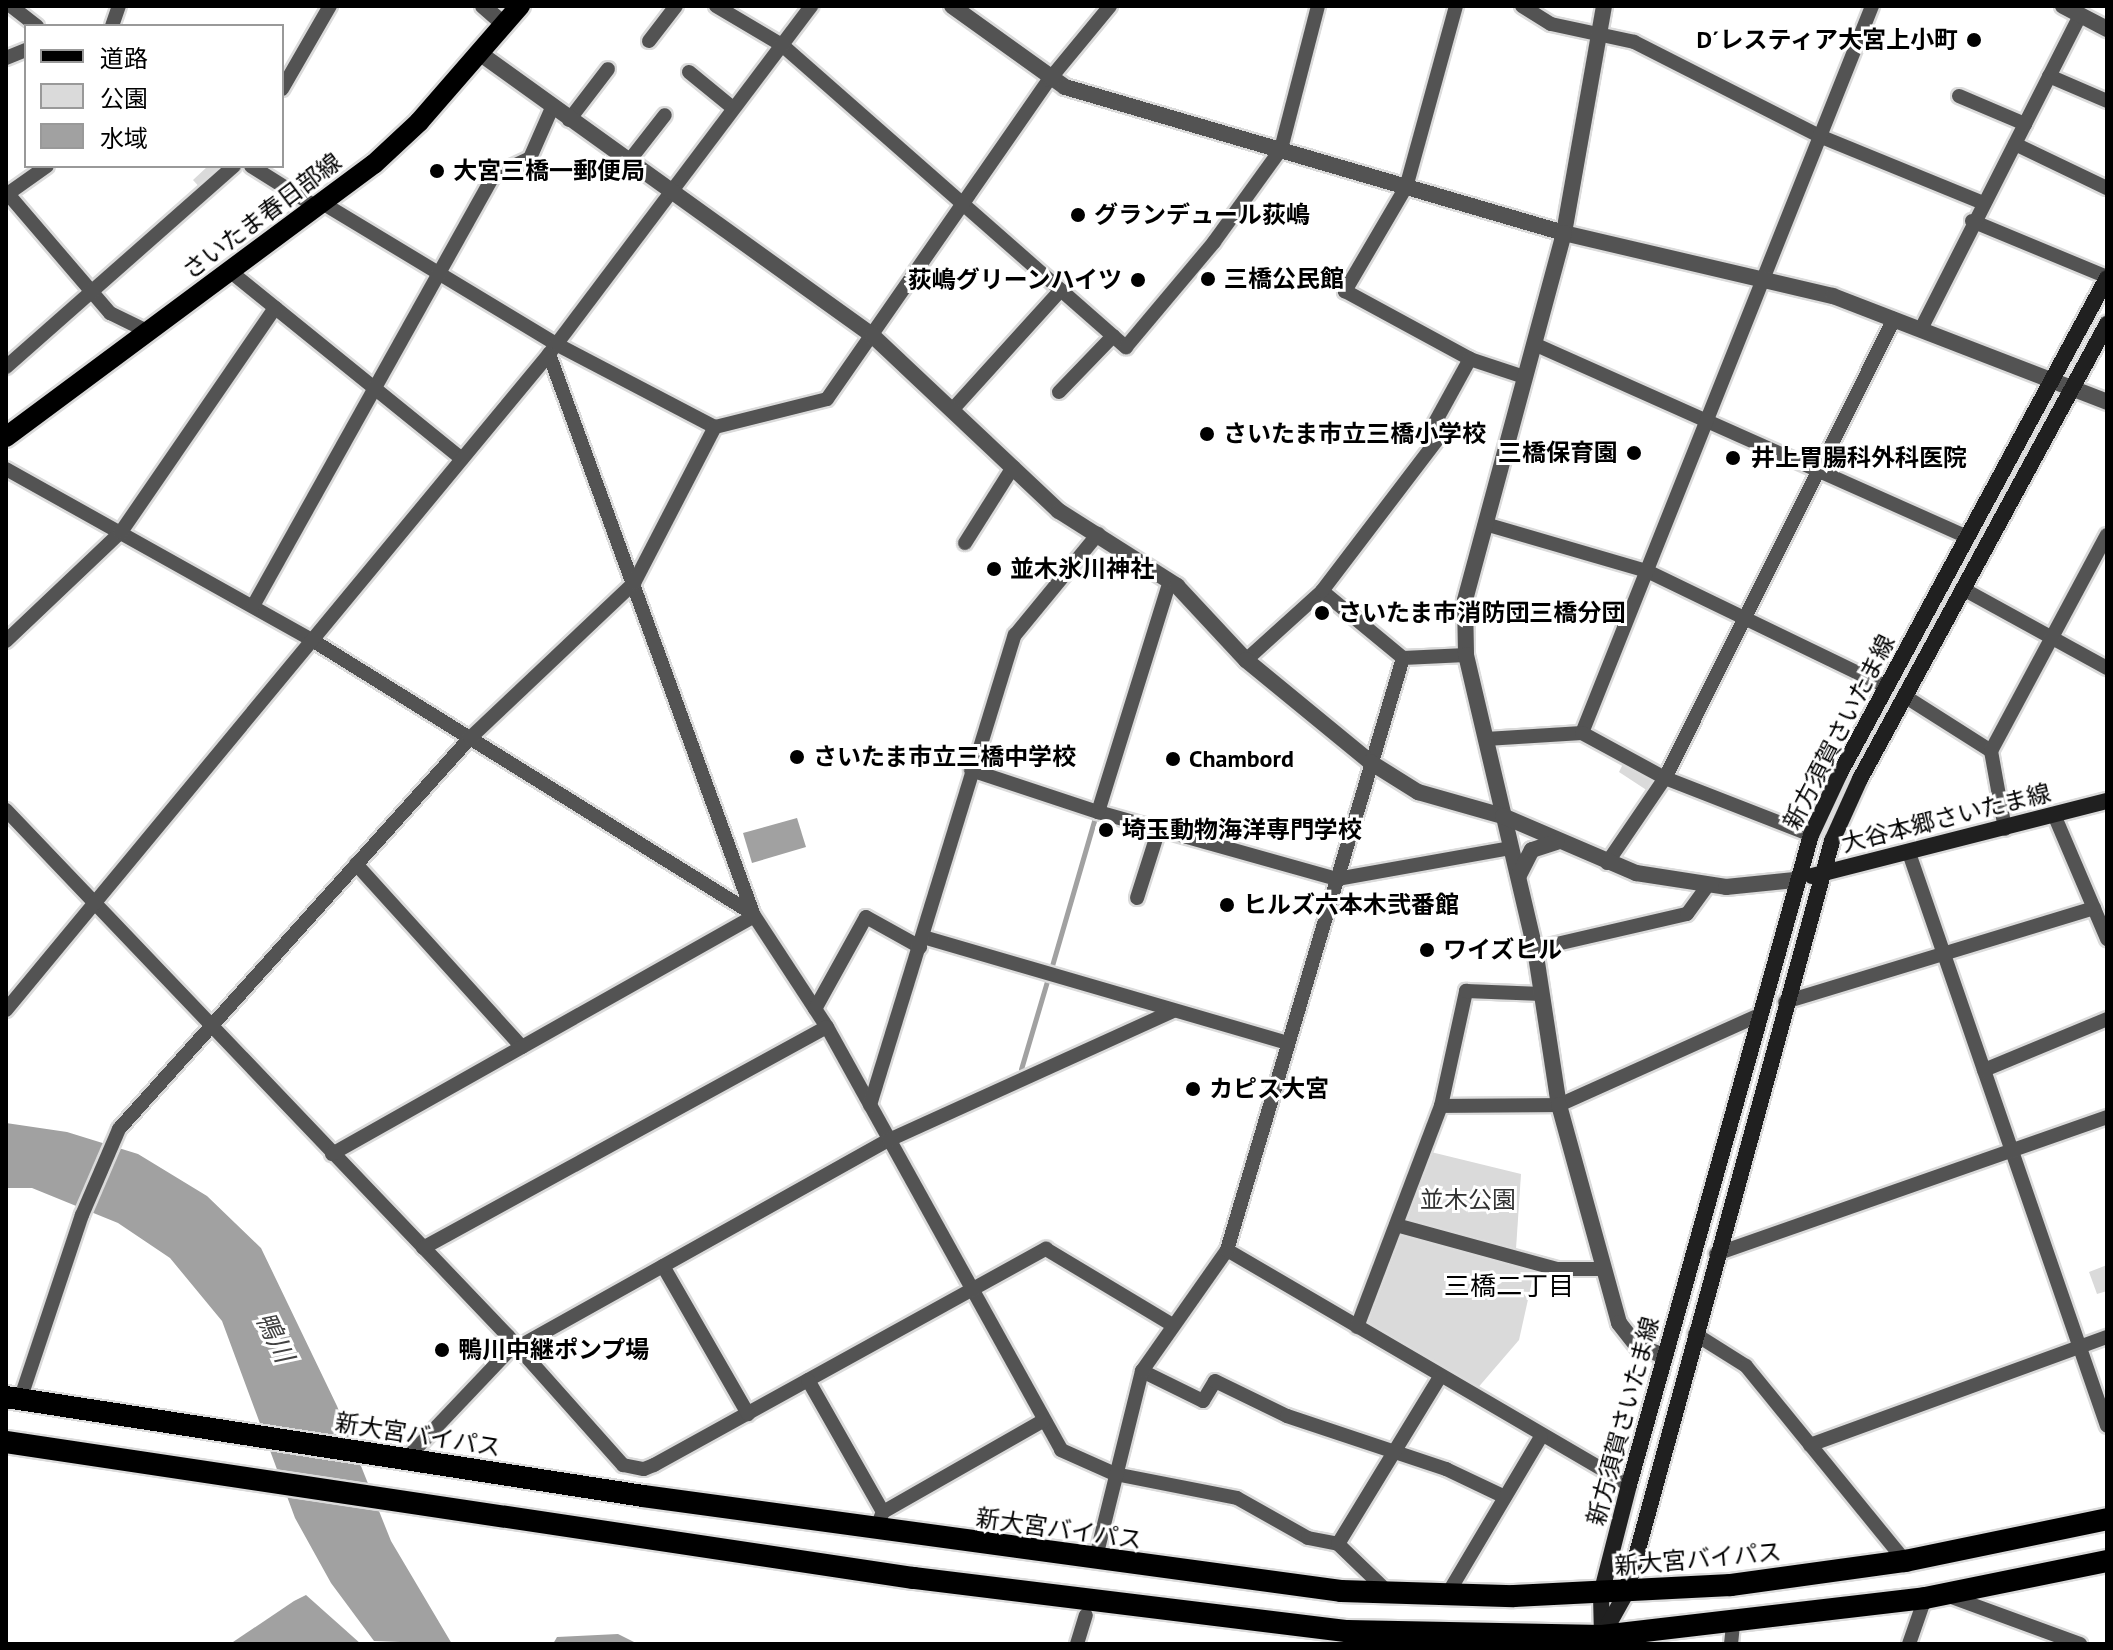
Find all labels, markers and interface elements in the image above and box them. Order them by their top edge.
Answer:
legend [24,24,284,168]
place label: D´レスティア大宮上小町 [1695,26,1958,54]
marker: D´レスティア大宮上小町 [1965,31,1983,49]
text: 道路 [100,43,148,74]
text: 公園 [100,83,148,114]
text: 水域 [100,123,148,154]
street label: さいたま春日部線 [177,147,347,285]
place label: 大宮三橋一郵便局 [453,157,645,185]
marker: 大宮三橋一郵便局 [428,162,446,180]
place label: グランデュール荻嶋 [1094,201,1310,229]
marker: グランデュール荻嶋 [1069,206,1087,224]
place label: 三橋公民館 [1224,265,1344,293]
place label: 荻嶋グリーンハイツ [906,266,1122,294]
marker: 三橋公民館 [1199,270,1217,288]
marker: 荻嶋グリーンハイツ [1129,271,1147,289]
place label: さいたま市立三橋小学校 [1223,420,1487,448]
marker: さいたま市立三橋小学校 [1198,425,1216,443]
place label: 三橋保育園 [1498,439,1618,467]
marker: 三橋保育園 [1625,444,1643,462]
place label: 井上胃腸科外科医院 [1751,444,1967,472]
marker: 井上胃腸科外科医院 [1722,447,1744,469]
place label: 並木氷川神社 [1010,555,1154,583]
marker: 並木氷川神社 [985,560,1003,578]
place label: さいたま市消防団三橋分団 [1338,599,1626,627]
marker: さいたま市消防団三橋分団 [1313,604,1331,622]
street label: 新方須賀さいたま線 [1777,629,1901,835]
place label: さいたま市立三橋中学校 [813,743,1077,771]
place label: Chambord [1189,745,1294,773]
marker: さいたま市立三橋中学校 [788,748,806,766]
marker: Chambord [1164,750,1182,768]
street label: 大谷本郷さいたま線 [1838,778,2054,858]
place label: 埼玉動物海洋専門学校 [1122,816,1362,844]
marker: 埼玉動物海洋専門学校 [1097,821,1115,839]
place label: ヒルズ六本木弐番館 [1243,891,1459,919]
marker: ヒルズ六本木弐番館 [1218,896,1236,914]
place label: ワイズヒル [1443,936,1563,964]
marker: ワイズヒル [1418,941,1436,959]
place label: カピス大宮 [1209,1075,1329,1103]
marker: カピス大宮 [1184,1080,1202,1098]
park label: 並木公園 [1420,1186,1516,1214]
district label: 三橋二丁目 [1444,1270,1574,1302]
water label: 鴨川 [250,1307,300,1367]
street label: 新方須賀さいたま線 [1581,1313,1665,1529]
place label: 鴨川中継ポンプ場 [458,1336,650,1364]
marker: 鴨川中継ポンプ場 [433,1341,451,1359]
street label: 新大宮バイパス [333,1408,503,1462]
street label: 新大宮バイパス [974,1503,1144,1555]
street label: 新大宮バイパス [1613,1537,1783,1581]

